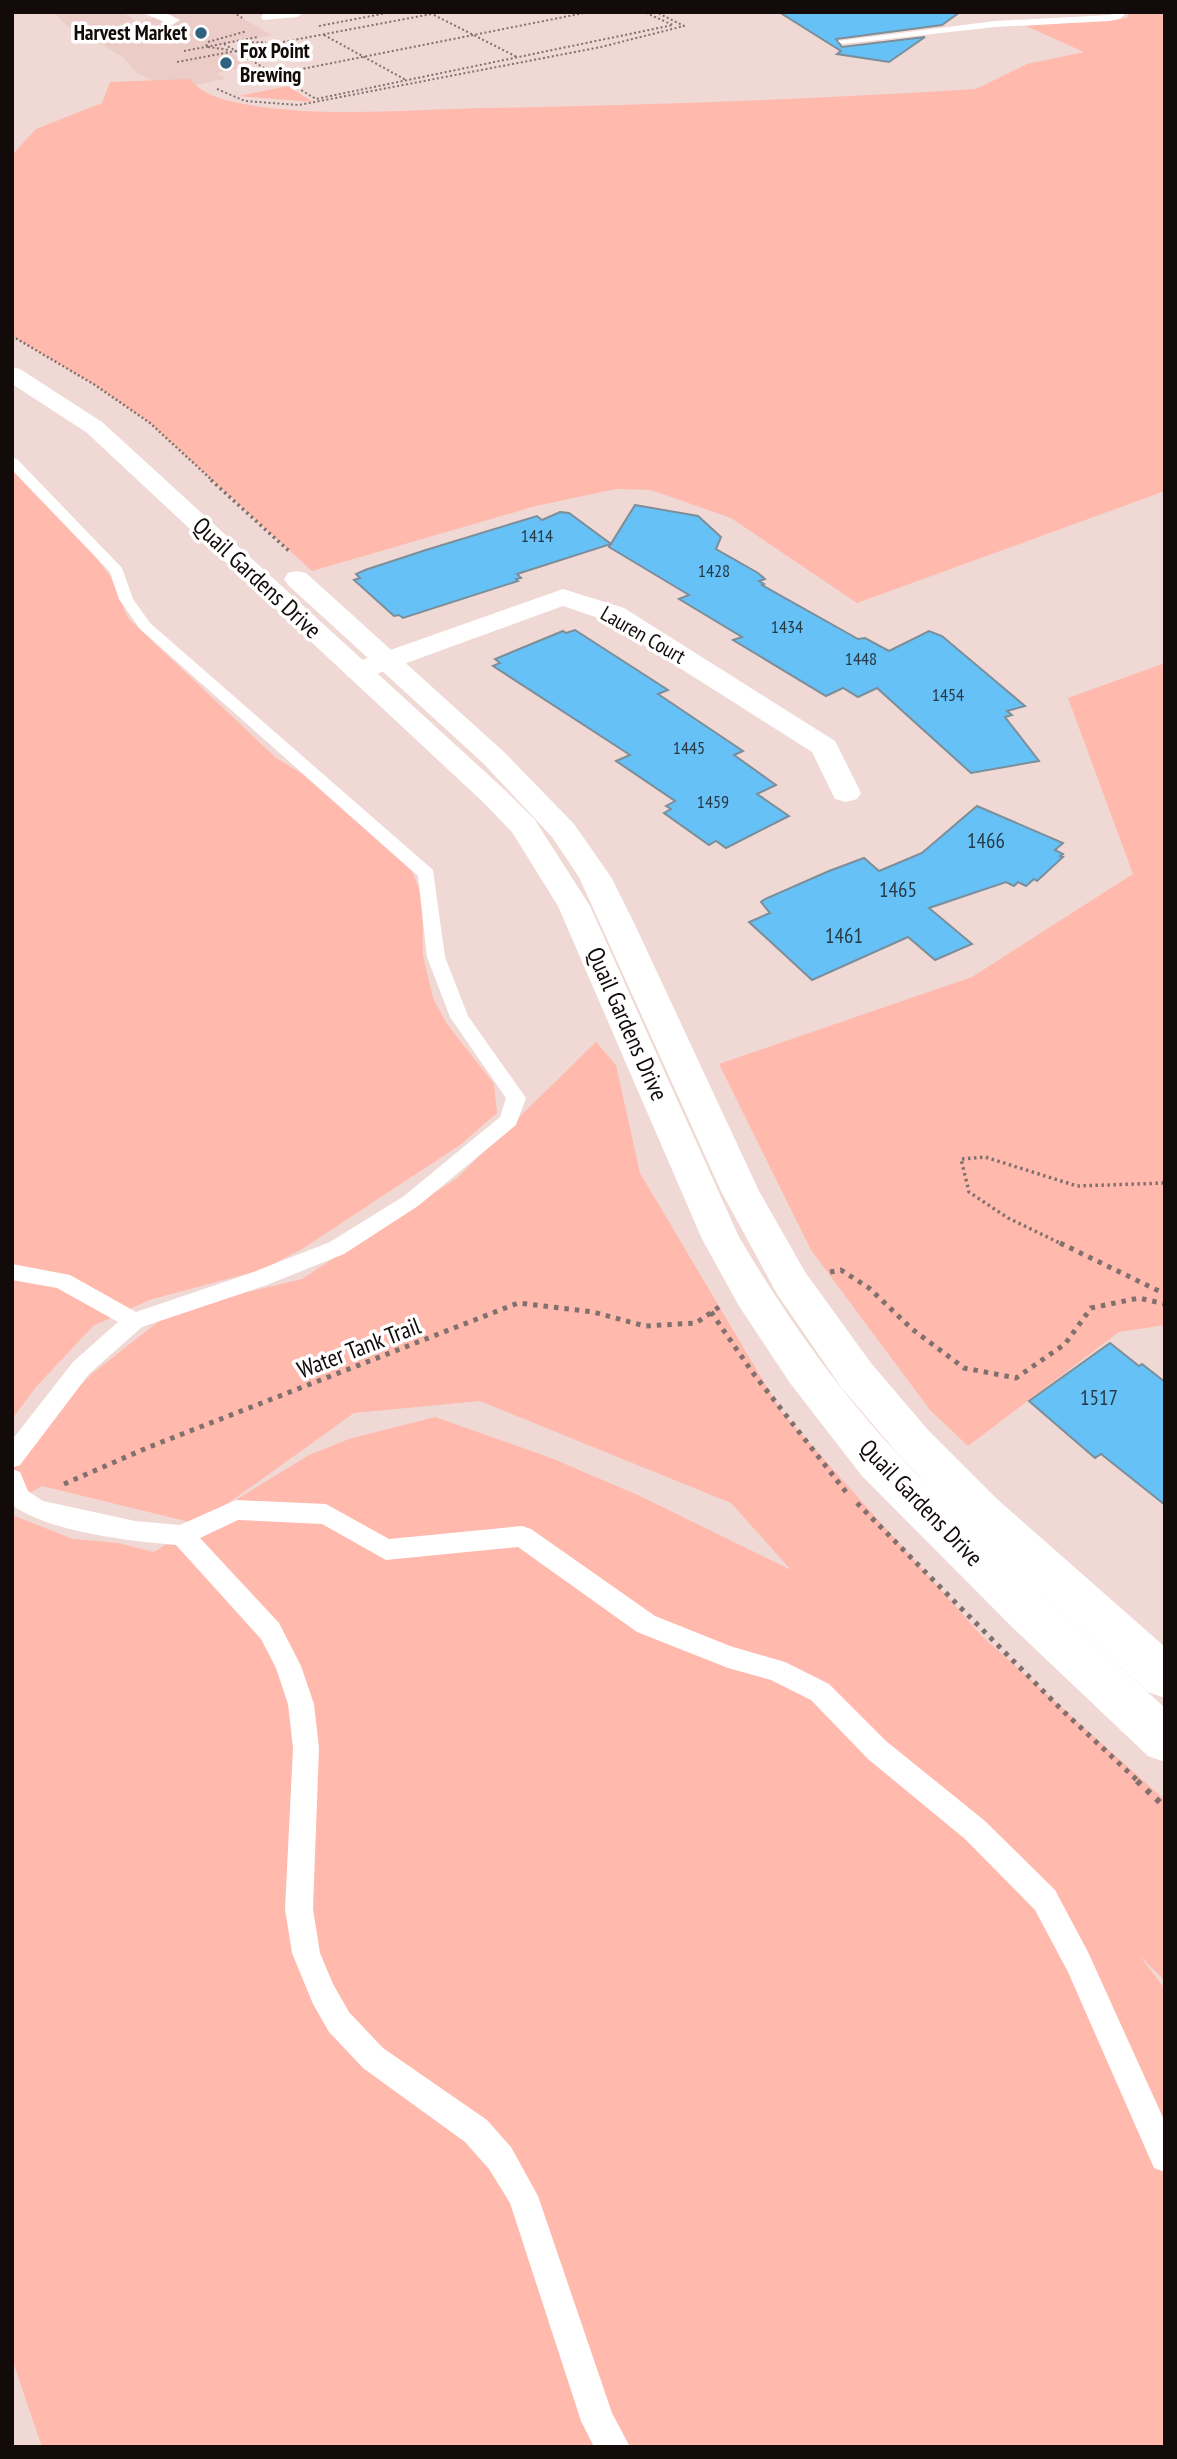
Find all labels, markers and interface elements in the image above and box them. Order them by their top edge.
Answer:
place label: Harvest Market [74,19,187,46]
marker: Harvest Market [193,25,209,41]
place label: Fox Point Brewing [240,37,310,88]
marker: Fox Point Brewing [218,55,234,71]
street label: Quail Gardens Drive [187,510,328,645]
house number: 1414 [521,524,553,547]
house number: 1428 [698,559,730,582]
street label: Lauren Court [596,600,691,670]
house number: 1434 [771,615,803,638]
house number: 1448 [845,647,877,670]
house number: 1454 [932,683,964,706]
house number: 1445 [673,736,705,759]
house number: 1459 [697,790,729,813]
house number: 1466 [967,827,1005,854]
house number: 1465 [879,876,917,903]
house number: 1461 [825,922,863,949]
street label: Quail Gardens Drive [580,942,675,1105]
street label: Water Tank Trail [293,1310,425,1385]
house number: 1517 [1080,1384,1118,1411]
street label: Quail Gardens Drive [853,1433,990,1573]

